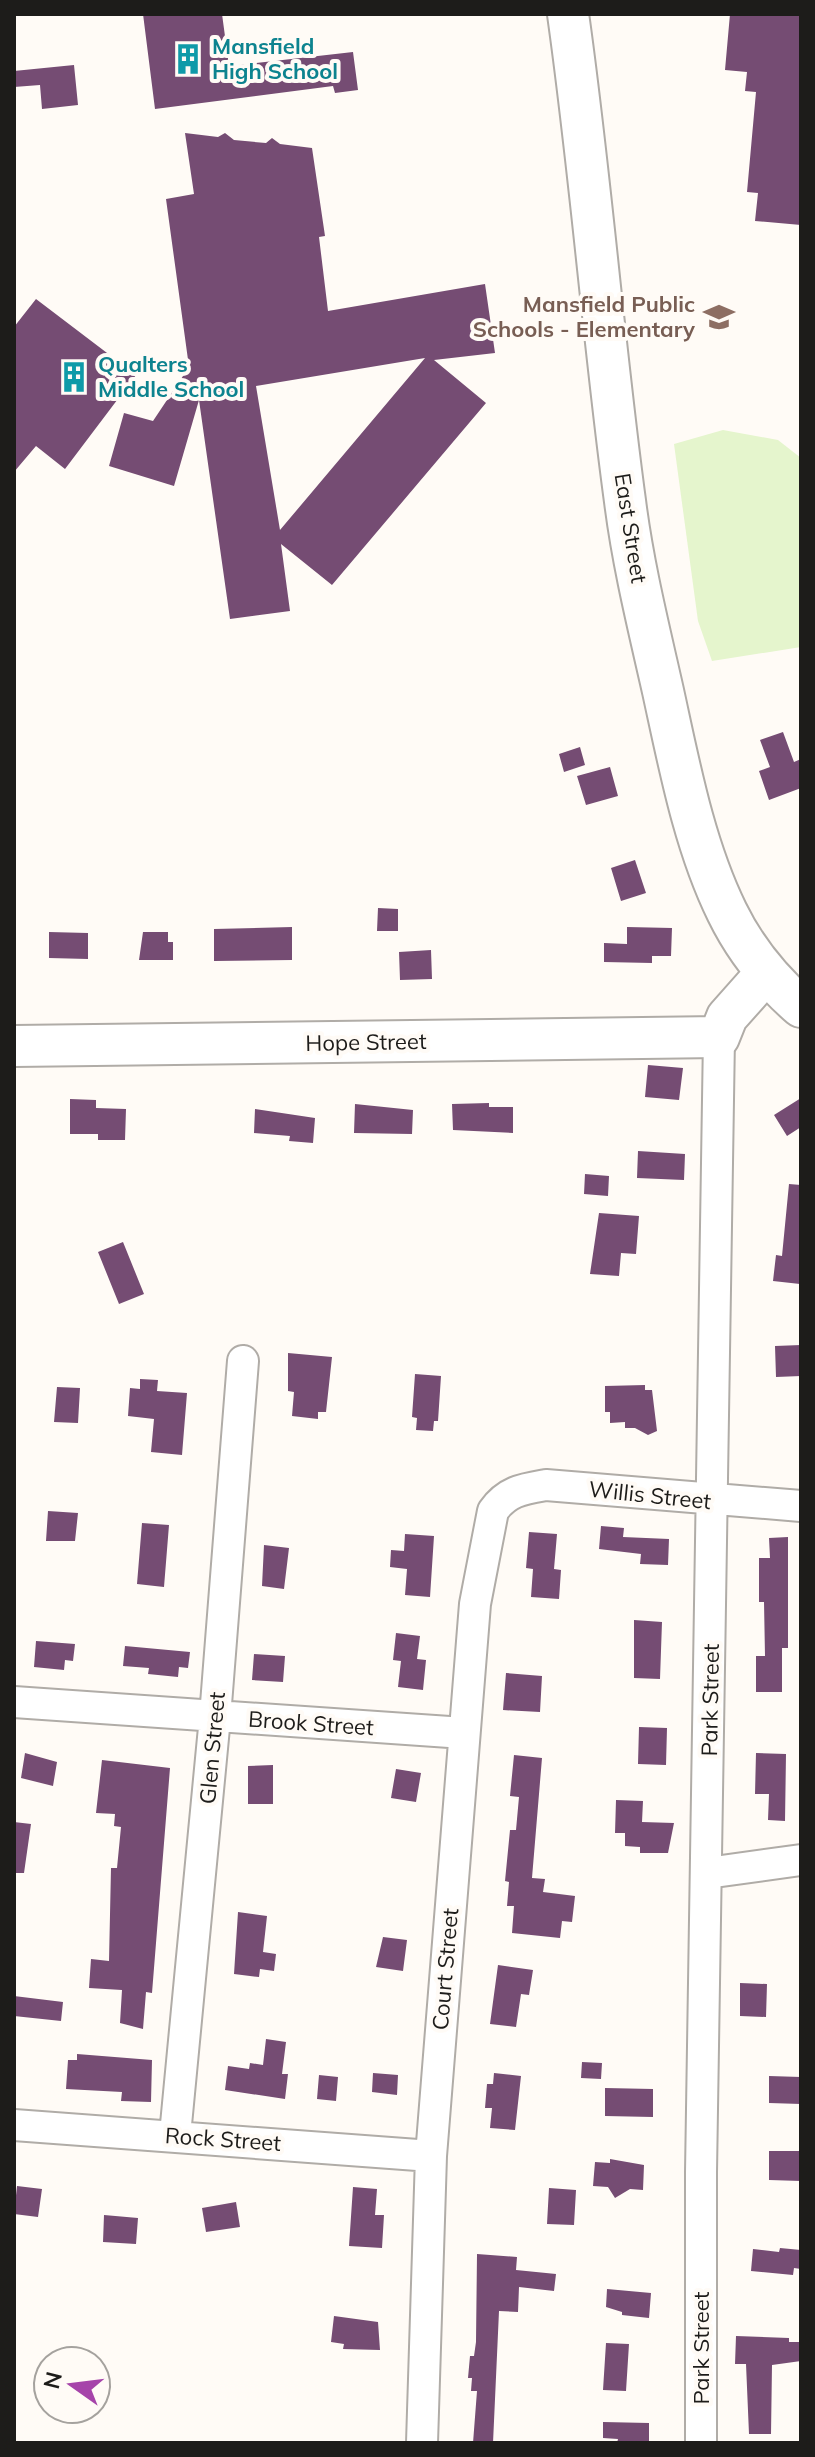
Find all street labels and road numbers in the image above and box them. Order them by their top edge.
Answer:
street label: East Street [608,471,654,585]
street label: Hope Street [305,1027,427,1057]
street label: Willis Street [587,1475,713,1515]
street label: Park Street [695,1643,725,1757]
street label: Glen Street [193,1690,231,1805]
street label: Brook Street [247,1705,375,1741]
street label: Court Street [426,1907,464,2031]
street label: Rock Street [164,2121,282,2157]
street label: Park Street [687,2291,715,2404]

